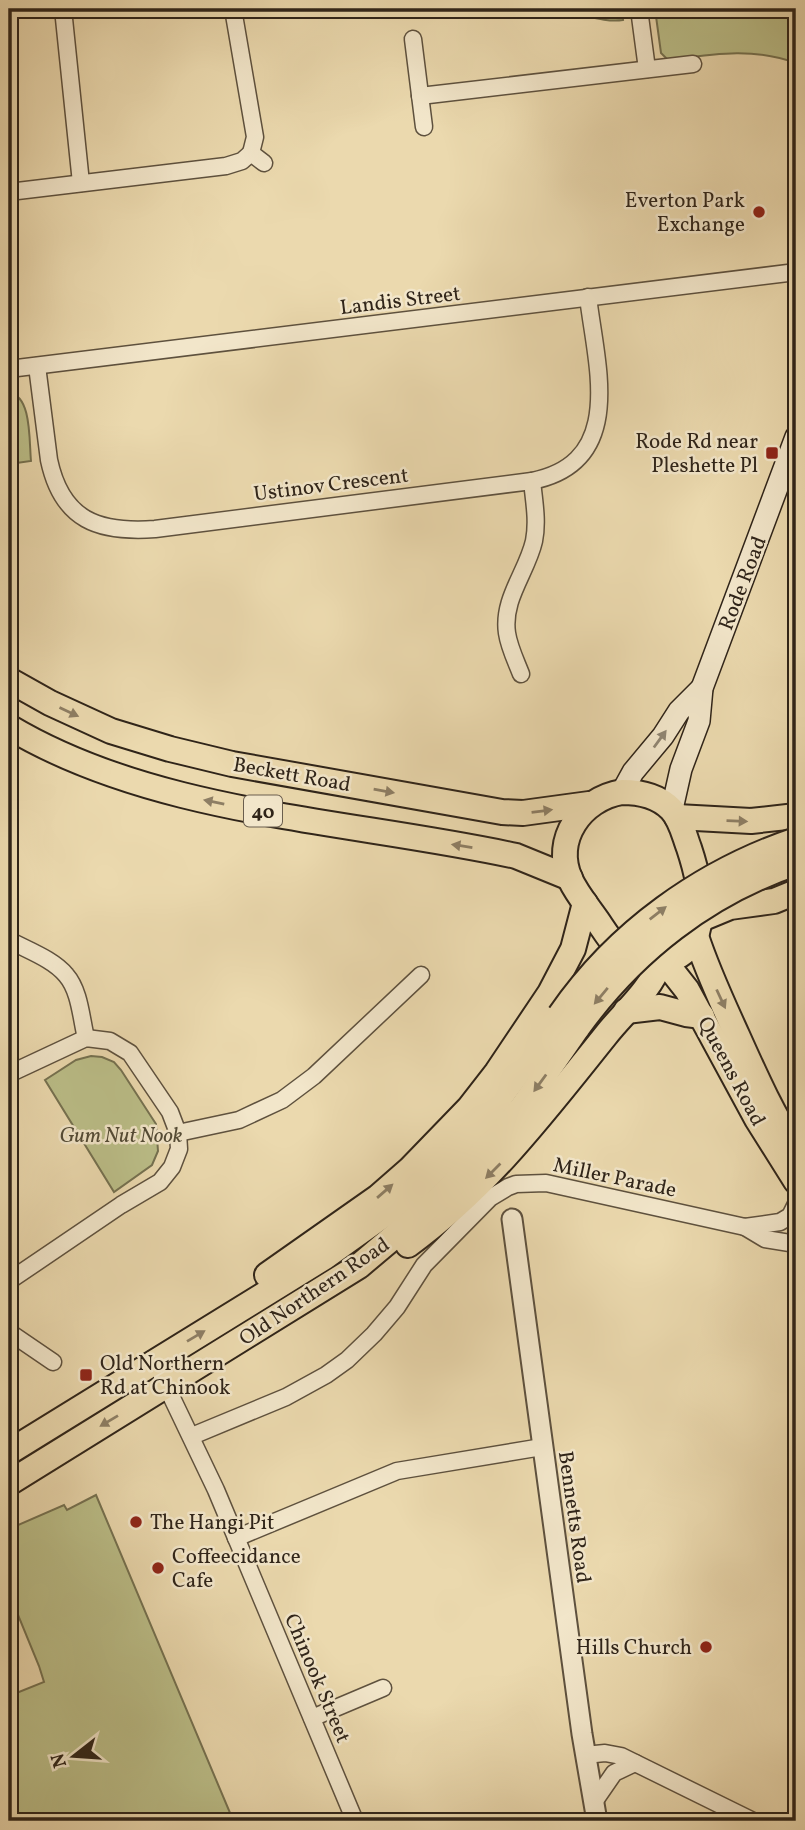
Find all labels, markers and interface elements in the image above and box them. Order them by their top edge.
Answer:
place label: Everton Park Exchange [625,187,746,240]
marker: Everton Park Exchange [751,204,767,220]
street label: Landis Street [338,280,462,323]
place label: Rode Rd near Pleshette Pl [635,428,758,481]
marker: Rode Rd near Pleshette Pl [764,445,780,461]
street label: Ustinov Crescent [252,462,410,509]
street label: Rode Road [712,532,775,635]
one-way arrow [59,706,79,718]
one-way arrow [653,730,667,748]
street label: Beckett Road [231,751,353,800]
one-way arrow [373,786,395,797]
one-way arrow [203,796,225,807]
road number: 40 [244,796,282,826]
one-way arrow [531,806,553,817]
one-way arrow [726,815,748,826]
one-way arrow [451,840,473,851]
one-way arrow [649,906,667,921]
one-way arrow [594,988,609,1005]
one-way arrow [715,989,727,1009]
street label: Queens Road [690,1012,772,1132]
one-way arrow [533,1074,547,1092]
park label: Gum Nut Nook [59,1122,183,1151]
street label: Miller Parade [550,1151,679,1206]
one-way arrow [485,1162,502,1179]
one-way arrow [376,1184,393,1199]
street label: Old Northern Road [234,1231,396,1353]
one-way arrow [186,1329,205,1342]
place label: Old Northern Rd at Chinook [100,1350,231,1403]
marker: Old Northern Rd at Chinook [78,1367,94,1383]
one-way arrow [99,1415,118,1428]
street label: Bennetts Road [550,1449,597,1585]
place label: The Hangi Pit [150,1509,275,1538]
marker: The Hangi Pit [128,1514,144,1530]
place label: Coffeecidance Cafe [172,1543,301,1596]
marker: Coffeecidance Cafe [150,1560,166,1576]
street label: Chinook Street [276,1609,357,1748]
place label: Hills Church [576,1634,692,1663]
marker: Hills Church [698,1639,714,1655]
north arrow [38,1722,108,1792]
text: N [45,1750,74,1771]

